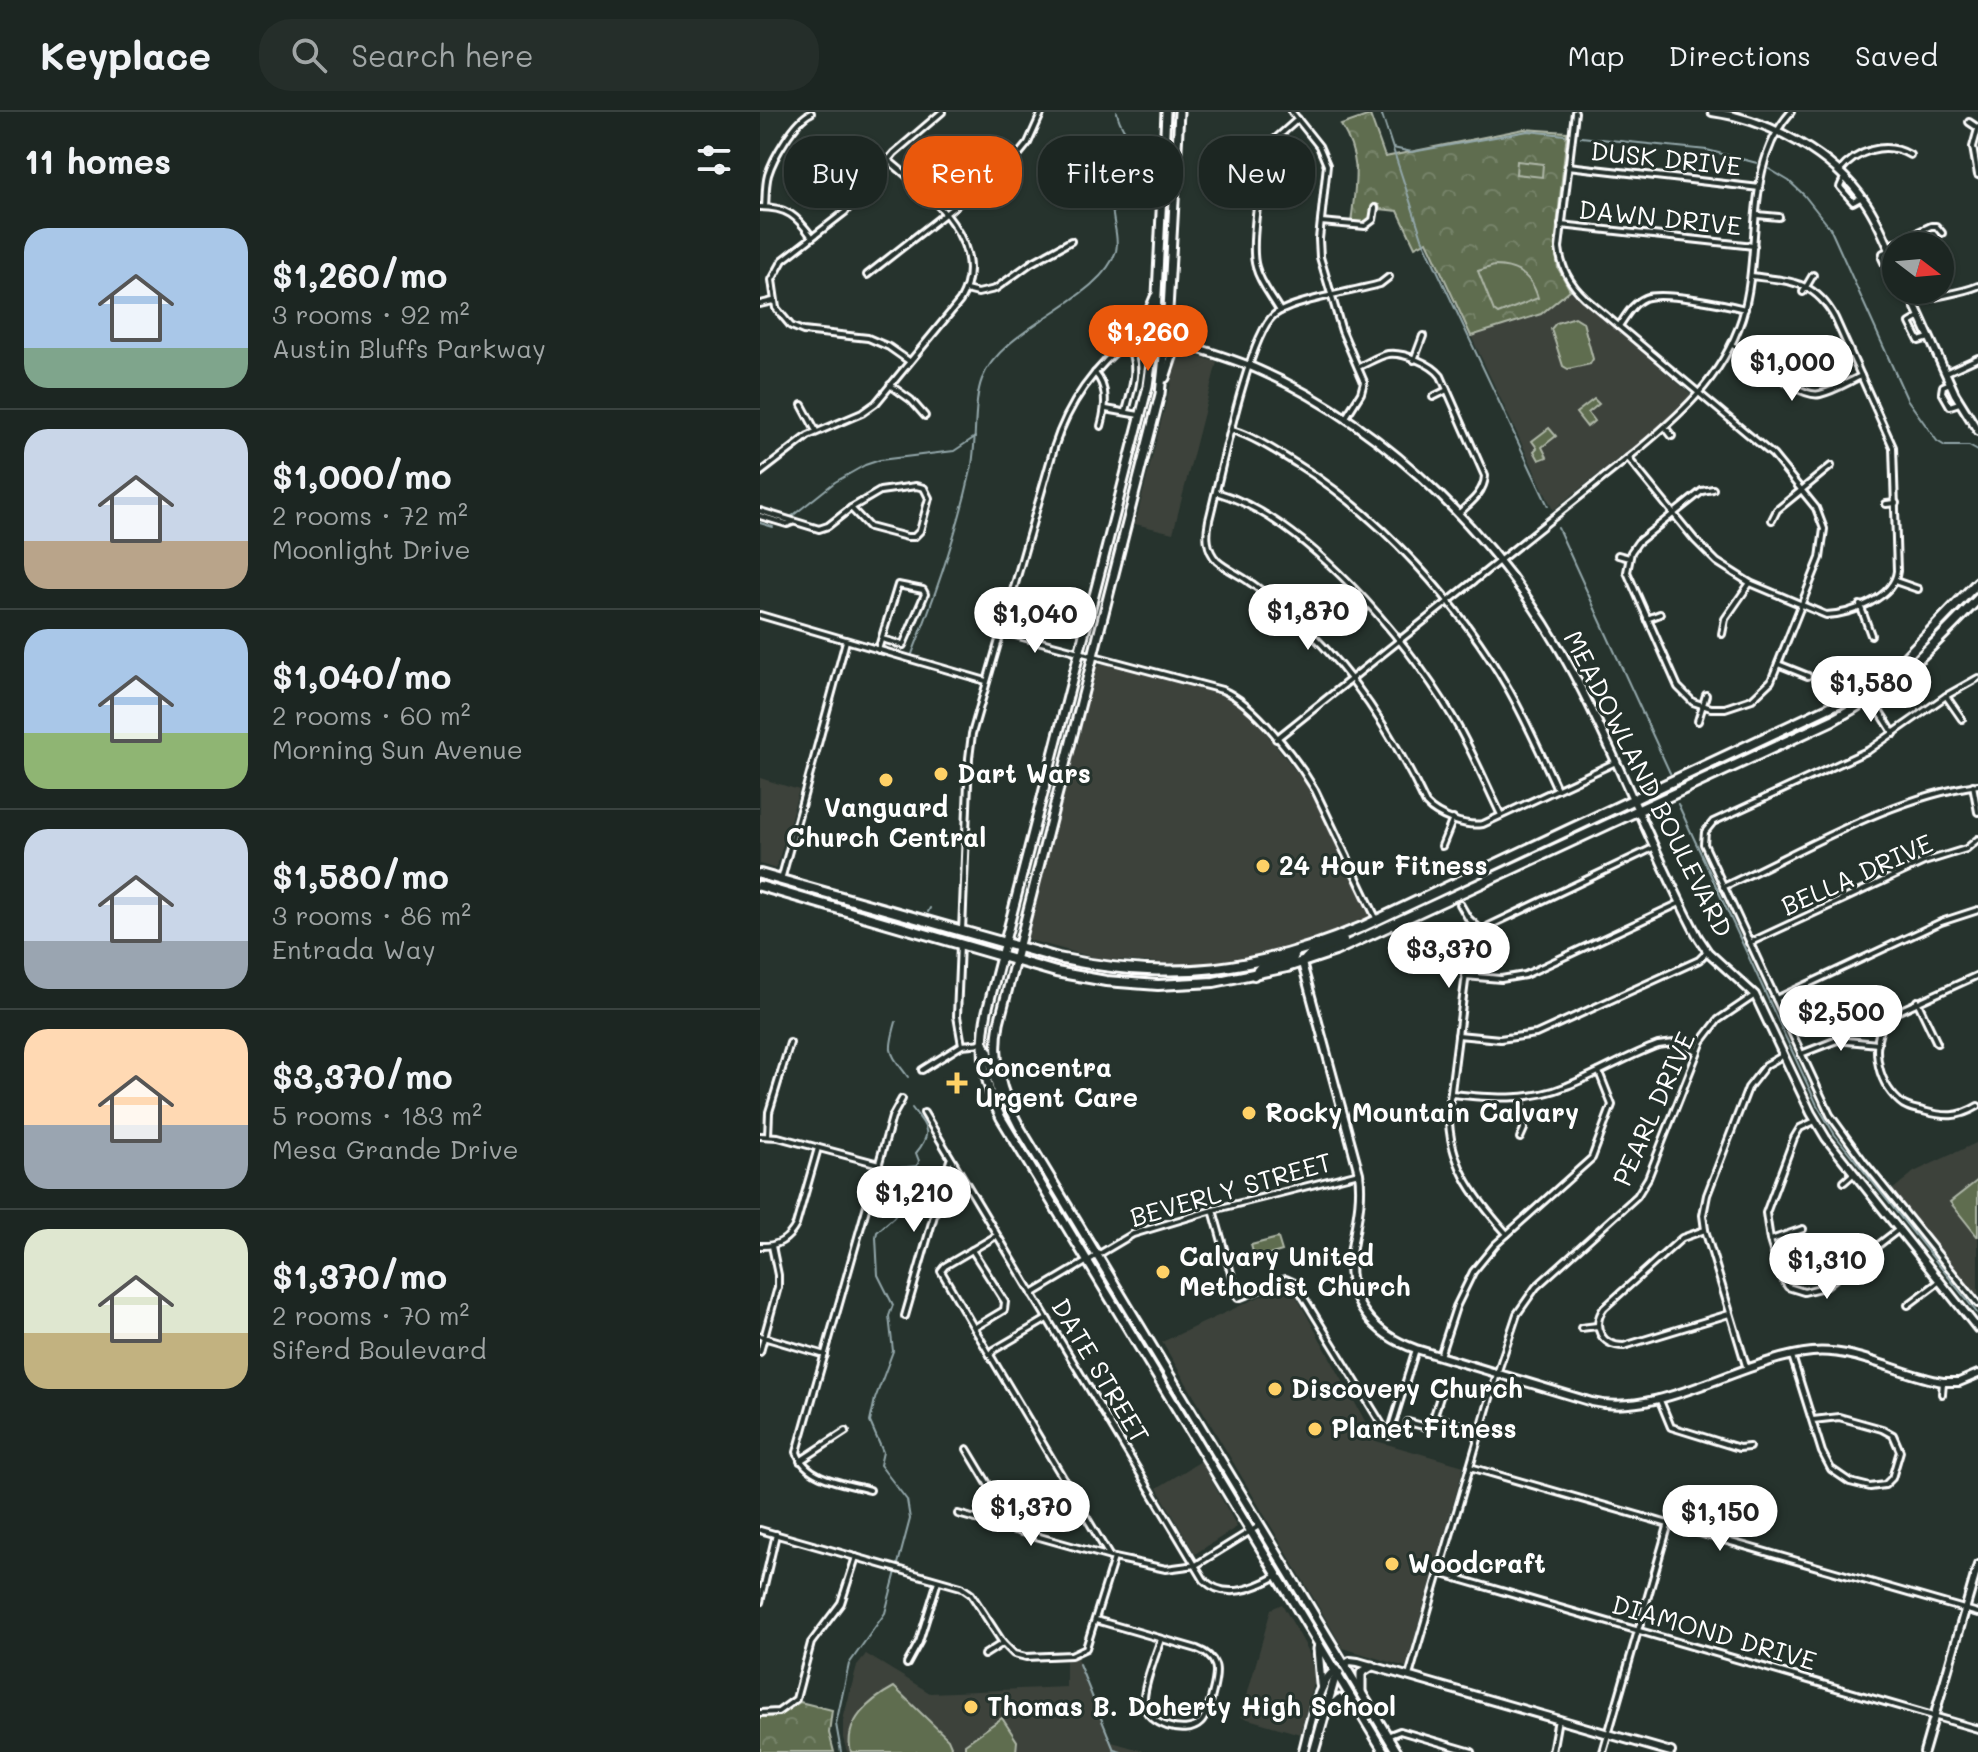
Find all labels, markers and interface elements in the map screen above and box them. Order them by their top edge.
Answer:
search box [259,19,819,91]
text: Keyplace [40,30,211,80]
icon: search [287,33,331,77]
text: Search here [351,35,534,75]
text: Map [1568,37,1625,73]
text: Directions [1669,37,1811,73]
text: Saved [1855,37,1938,73]
street label: DUSK DRIVE [1589,133,1743,183]
chip: Buy [784,136,887,208]
chip: Rent [903,136,1022,208]
chip: Filters [1038,136,1183,208]
chip: New [1199,136,1315,208]
text: 11 homes [24,138,171,183]
icon: filters [692,138,736,182]
street label: DAWN DRIVE [1577,192,1743,242]
north arrow [1882,232,1954,304]
map controls [1882,232,1954,304]
text: $1,260/mo [272,252,447,297]
icon: home [88,260,184,356]
text: 3 rooms · 92 m² [272,297,470,331]
pin: $1,260 [1083,305,1213,373]
text: $1,260 [1107,314,1189,348]
text: Austin Bluffs Parkway [272,331,546,365]
pin: $1,000 [1727,335,1857,403]
text: $1,000 [1749,344,1835,378]
text: $1,000/mo [272,453,452,498]
icon: home [88,461,184,557]
text: 2 rooms · 72 m² [272,498,468,532]
text: Moonlight Drive [272,532,471,566]
pin: $1,870 [1243,584,1373,652]
pin: $1,040 [970,587,1100,655]
text: $1,870 [1267,593,1349,627]
text: $1,040 [992,596,1078,630]
street label: MEADOWLAND BOULEVARD [1557,624,1741,943]
text: $1,040/mo [272,653,451,698]
pin: $1,580 [1806,656,1936,724]
icon: home [88,661,184,757]
text: $1,580 [1829,665,1913,699]
text: 2 rooms · 60 m² [272,698,471,732]
text: Morning Sun Avenue [272,732,523,766]
place label: Dart Wars [957,756,1091,790]
marker: Dart Wars [932,765,950,783]
marker: Vanguard Church Central [877,771,895,789]
place label: Vanguard Church Central [786,790,986,854]
street label: BELLA DRIVE [1776,826,1938,923]
place label: 24 Hour Fitness [1279,848,1488,882]
text: $1,580/mo [272,853,449,898]
marker: 24 Hour Fitness [1254,857,1272,875]
icon: home [88,861,184,957]
text: 3 rooms · 86 m² [272,898,471,932]
pin: $3,370 [1384,922,1514,990]
text: $3,370 [1406,931,1492,965]
text: Entrada Way [272,932,436,966]
pin: $2,500 [1776,985,1906,1053]
text: $2,500 [1797,994,1885,1028]
street label: PEARL DRIVE [1604,1026,1702,1191]
place label: Concentra Urgent Care [975,1050,1138,1114]
text: $3,370/mo [272,1053,453,1098]
icon: home [88,1061,184,1157]
marker: Concentra Urgent Care [946,1072,968,1094]
place label: Rocky Mountain Calvary [1265,1095,1579,1129]
text: 5 rooms · 183 m² [272,1098,482,1132]
marker: Rocky Mountain Calvary [1240,1104,1258,1122]
text: Mesa Grande Drive [272,1132,519,1166]
street label: BEVERLY STREET [1126,1144,1336,1234]
pin: $1,210 [849,1166,979,1234]
text: $1,210 [875,1175,953,1209]
pin: $1,310 [1762,1233,1892,1301]
place label: Calvary United Methodist Church [1179,1239,1411,1303]
text: $1,310 [1787,1242,1867,1276]
text: $1,370/mo [272,1253,447,1298]
icon: home [88,1261,184,1357]
marker: Calvary United Methodist Church [1154,1263,1172,1281]
street label: DATE STREET [1044,1292,1158,1449]
text: 2 rooms · 70 m² [272,1298,469,1332]
text: Siferd Boulevard [272,1332,487,1366]
place label: Discovery Church [1291,1371,1523,1405]
marker: Discovery Church [1266,1380,1284,1398]
place label: Planet Fitness [1331,1411,1517,1445]
marker: Planet Fitness [1306,1420,1324,1438]
pin: $1,370 [966,1480,1096,1548]
pin: $1,150 [1655,1485,1785,1553]
text: $1,370 [990,1489,1072,1523]
text: $1,150 [1681,1494,1760,1528]
place label: Woodcraft [1408,1546,1546,1580]
marker: Woodcraft [1383,1555,1401,1573]
street label: DIAMOND DRIVE [1608,1587,1821,1678]
place label: Thomas B. Doherty High School [987,1689,1396,1723]
marker: Thomas B. Doherty High School [962,1698,980,1716]

